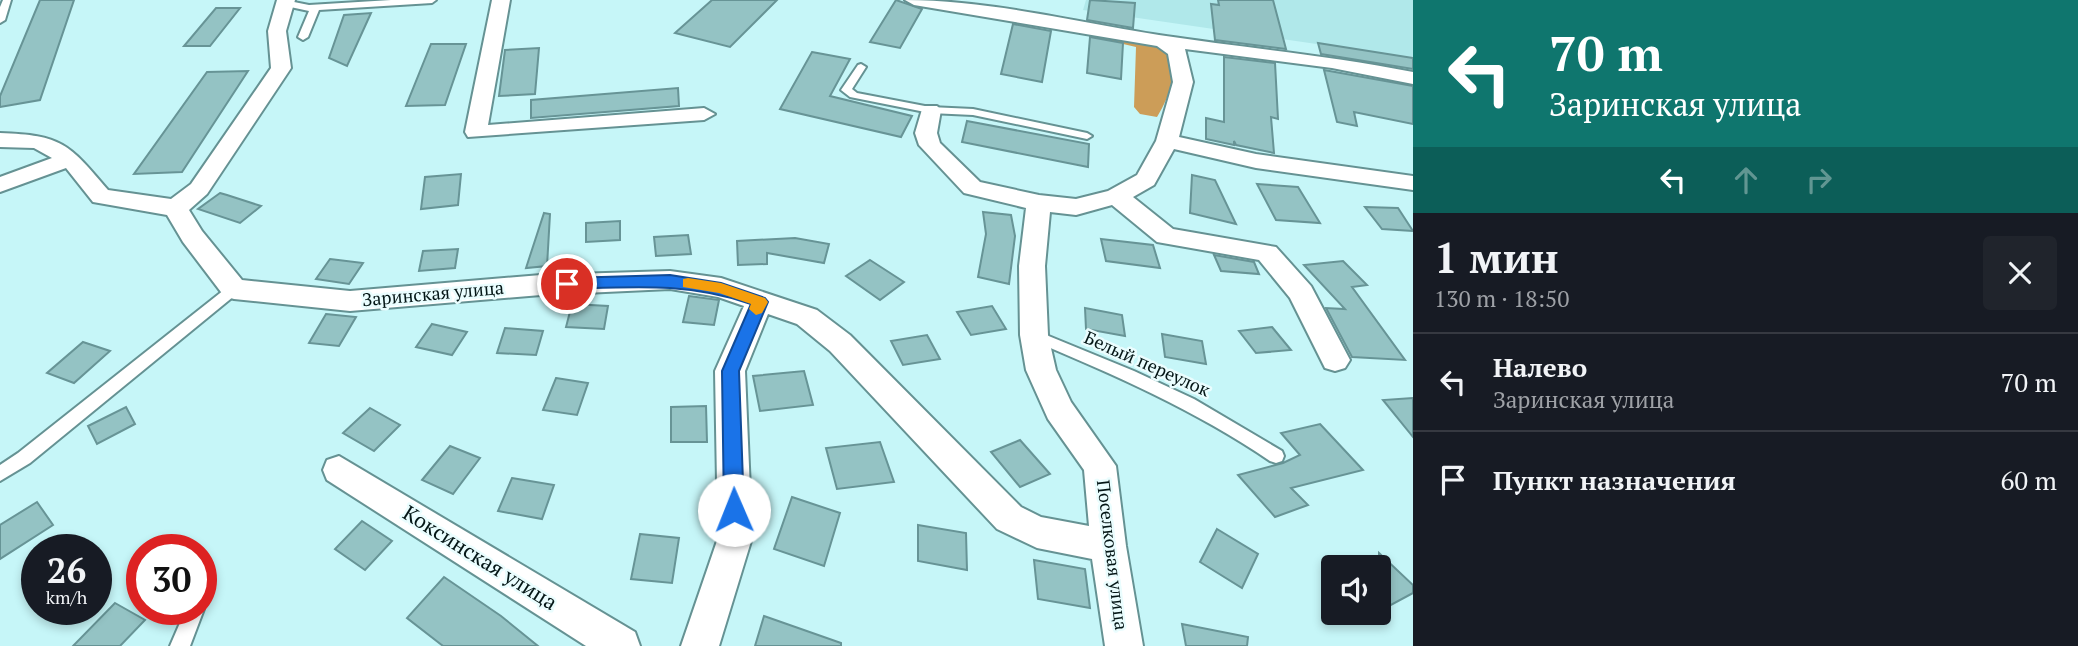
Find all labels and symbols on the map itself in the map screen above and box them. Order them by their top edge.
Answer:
pin [537,254,597,314]
street label: Заринская улица [361,275,505,311]
street label: Белый переулок [1081,325,1214,402]
position arrow [697,473,771,547]
street label: Поселковая улица [1092,478,1134,631]
street label: Коксинская улица [398,498,563,616]
speed limit sign: 30 [126,534,217,625]

